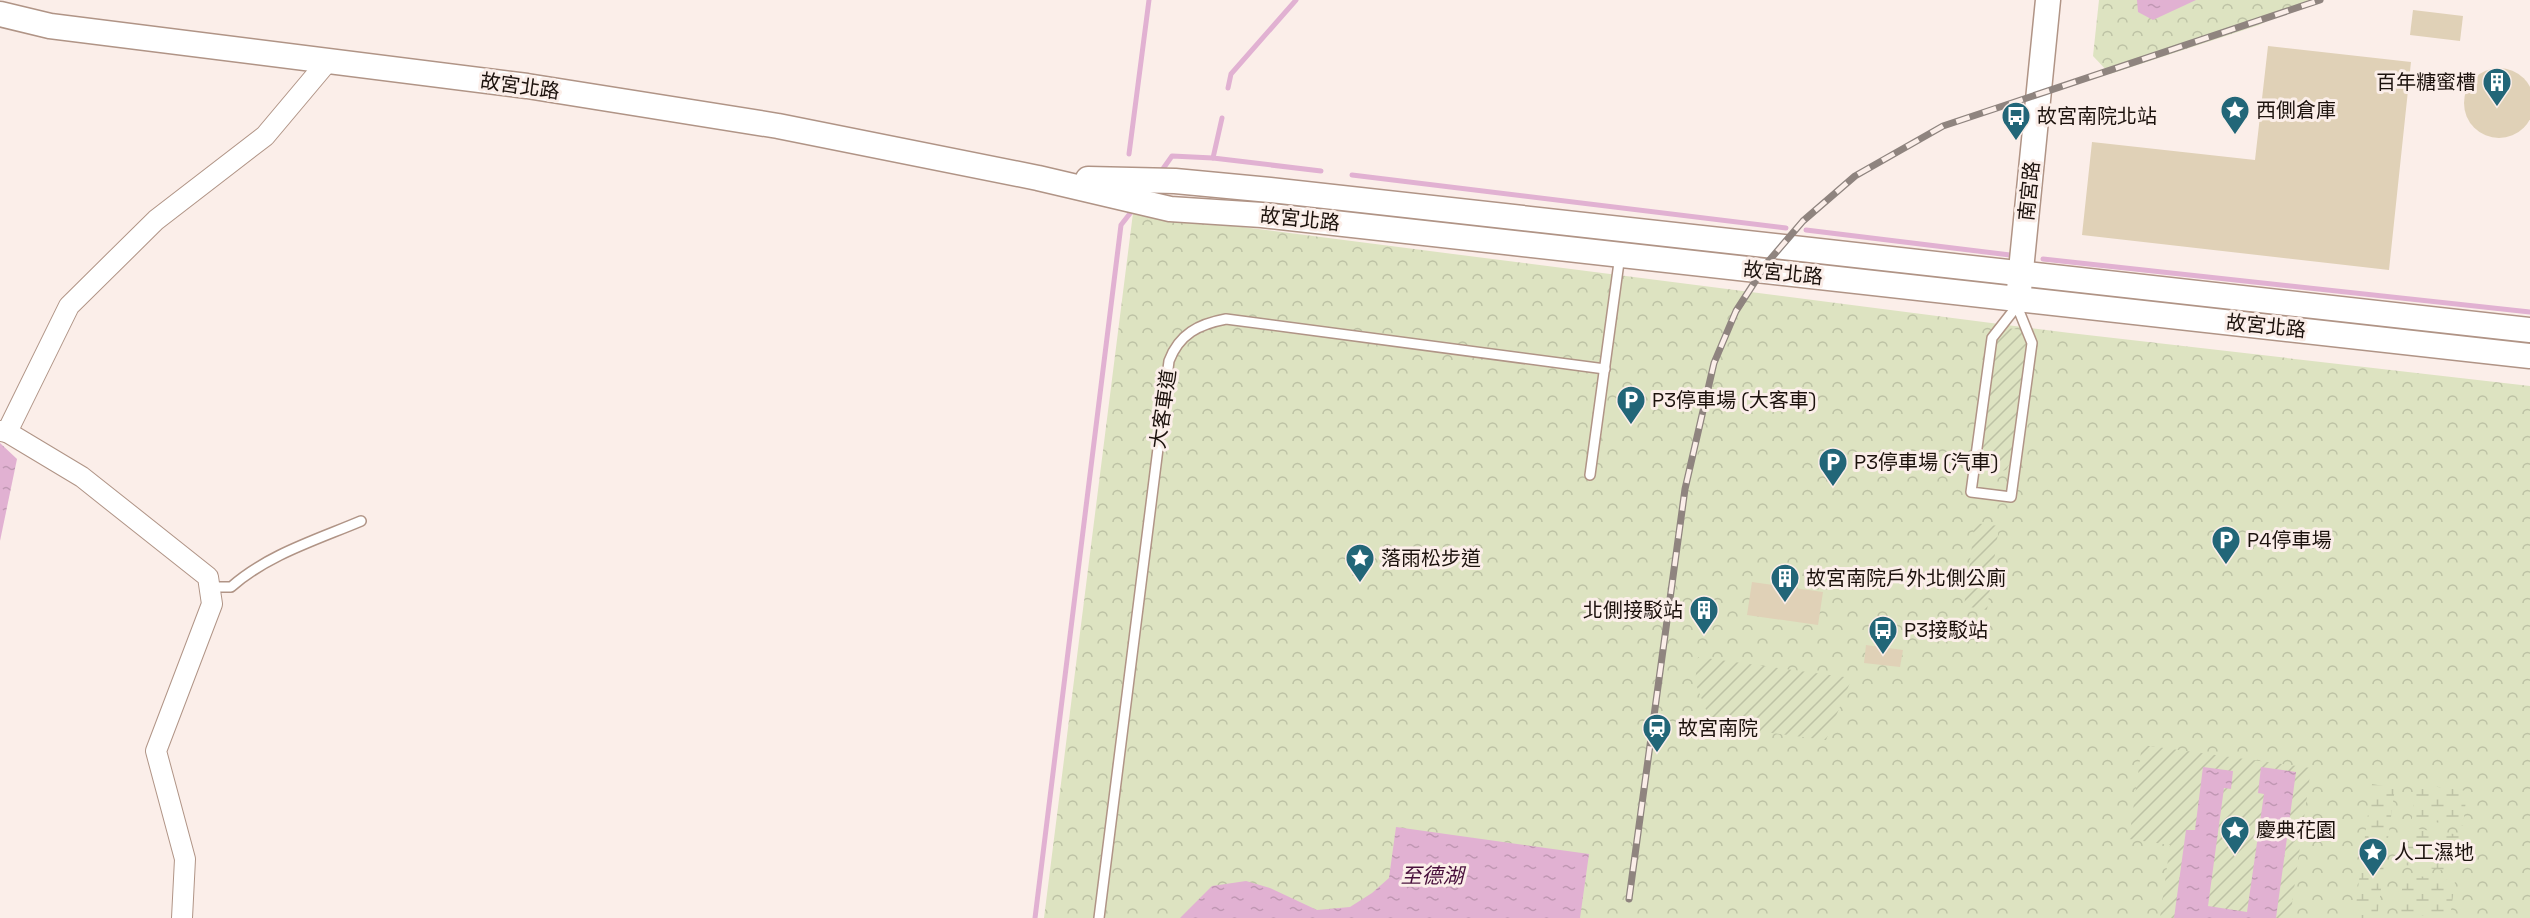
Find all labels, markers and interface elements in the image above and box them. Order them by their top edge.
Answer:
building icon: 百年糖蜜槽 [2481,66,2513,108]
street label: 故宮北路 [479,68,561,104]
place label: 百年糖蜜槽 [2376,69,2476,95]
place icon: 西側倉庫 [2219,94,2251,136]
place label: 西側倉庫 [2256,97,2336,123]
bus stop icon: 故宮南院北站 [2000,100,2032,142]
place label: 故宮南院北站 [2037,103,2157,129]
street label: 南宮路 [2013,160,2045,222]
street label: 故宮北路 [1259,202,1341,236]
street label: 故宮北路 [1742,256,1824,290]
street label: 故宮北路 [2225,309,2307,343]
street label: 大客車道 [1145,368,1181,450]
parking icon: P3停車場 (大客車) [1615,384,1647,426]
place label: P3停車場 (大客車) [1652,387,1816,413]
parking icon: P3停車場 (汽車) [1817,446,1849,488]
place label: P3停車場 (汽車) [1854,449,1998,475]
parking icon: P4停車場 [2210,524,2242,566]
place label: P4停車場 [2247,527,2332,553]
place icon: 落雨松步道 [1344,542,1376,584]
place label: 落雨松步道 [1381,545,1481,571]
building icon: 故宮南院戶外北側公廁 [1769,562,1801,604]
place label: 故宮南院戶外北側公廁 [1806,565,2006,591]
building icon: 北側接駁站 [1688,594,1720,636]
place label: 北側接駁站 [1583,597,1683,623]
bus stop icon: P3接駁站 [1867,614,1899,656]
place label: P3接駁站 [1904,617,1988,643]
station icon: 故宮南院 [1641,712,1673,754]
place label: 故宮南院 [1678,715,1758,741]
place icon: 慶典花園 [2219,814,2251,856]
place label: 慶典花園 [2256,817,2336,843]
place icon: 人工濕地 [2357,836,2389,878]
place label: 人工濕地 [2394,839,2474,865]
water label: 至德湖 [1401,862,1466,889]

